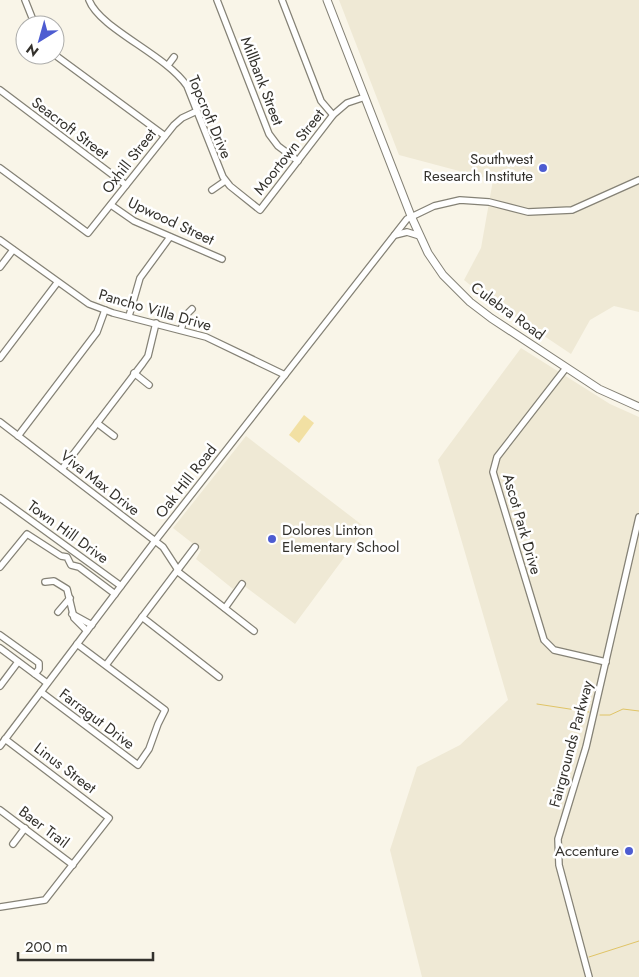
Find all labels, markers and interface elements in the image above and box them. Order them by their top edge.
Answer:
north arrow [15,15,65,65]
street label: Millbank Street [235,33,289,129]
text: N [22,39,43,62]
street label: Topcroft Drive [183,72,237,162]
street label: Seacroft Street [27,92,114,165]
street label: Moortown Street [248,104,330,200]
street label: Oxhill Street [97,124,162,198]
place label: Southwest Research Institute [424,148,533,187]
marker: Southwest Research Institute [537,162,549,174]
street label: Upwood Street [124,191,218,251]
street label: Culebra Road [466,277,550,345]
street label: Pancho Villa Drive [96,283,214,337]
street label: Oak Hill Road [150,439,222,523]
street label: Viva Max Drive [56,445,145,521]
street label: Ascot Park Drive [497,471,547,577]
street label: Town Hill Drive [23,495,113,569]
place label: Dolores Linton Elementary School [282,519,399,558]
marker: Dolores Linton Elementary School [266,533,278,545]
street label: Fairgrounds Parkway [543,678,599,810]
street label: Farragut Drive [55,683,140,755]
street label: Linus Street [29,737,101,799]
street label: Baer Trail [14,801,74,853]
place label: Accenture [555,840,619,862]
marker: Accenture [623,845,635,857]
scale bar [18,930,152,962]
text: 200 m [25,936,68,958]

